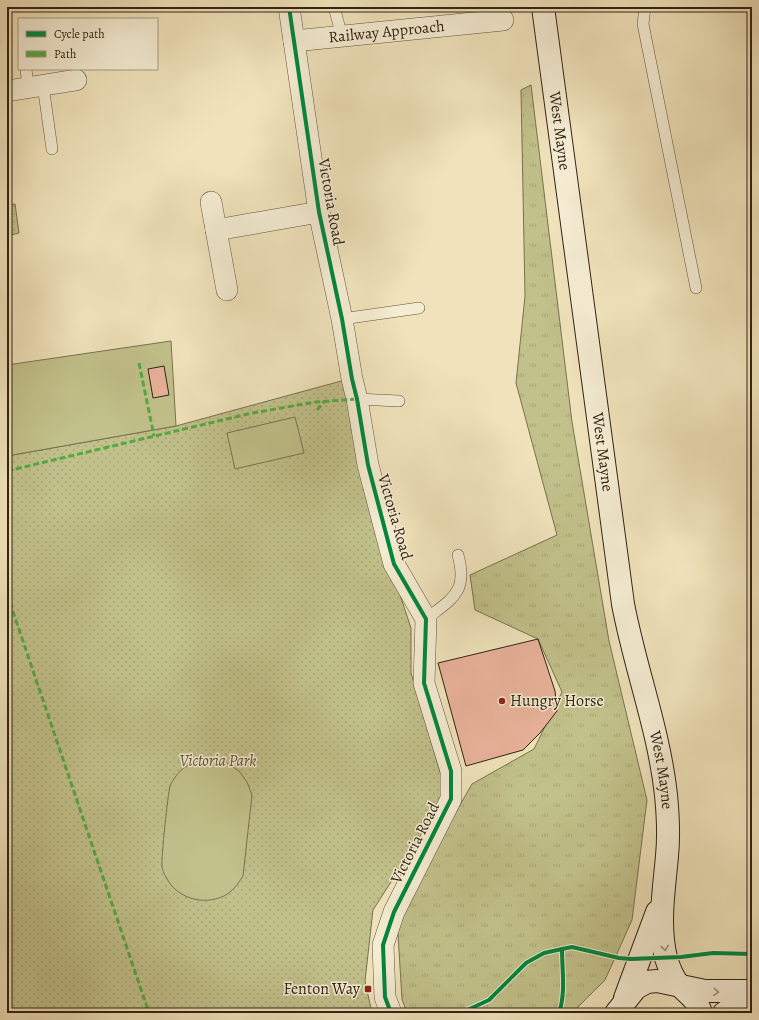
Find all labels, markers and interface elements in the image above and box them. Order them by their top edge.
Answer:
street label: Railway Approach [327,15,446,48]
legend [18,18,158,70]
text: Cycle path [54,26,105,42]
text: Path [54,46,77,62]
street label: West Mayne [543,89,576,172]
street label: Victoria Road [312,156,350,248]
street label: West Mayne [586,410,619,493]
street label: Victoria Road [372,471,418,563]
place label: Hungry Horse [510,690,604,712]
marker: Hungry Horse [497,696,507,706]
street label: West Mayne [644,728,678,810]
park label: Victoria Park [180,750,256,772]
street label: Victoria Road [385,798,445,888]
one-way arrow [660,945,668,951]
place label: Fenton Way [283,978,361,1000]
marker: Fenton Way [363,984,373,994]
one-way arrow [713,987,719,996]

